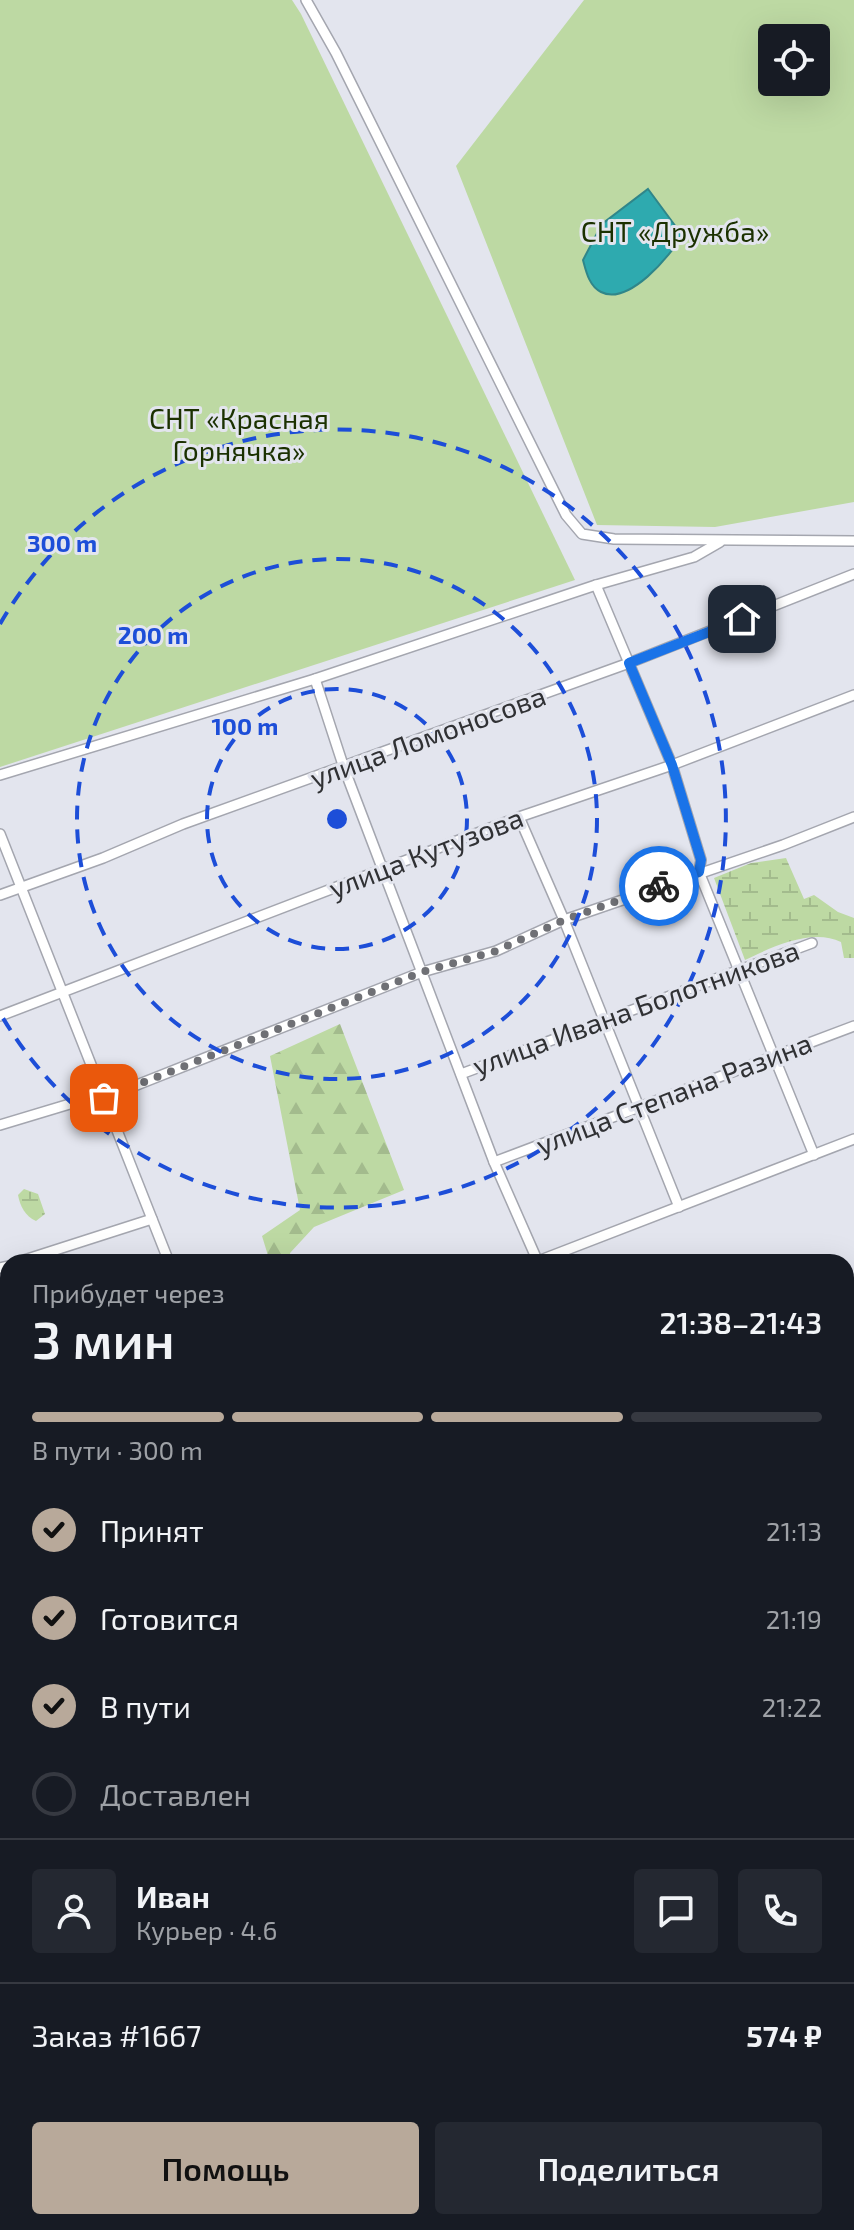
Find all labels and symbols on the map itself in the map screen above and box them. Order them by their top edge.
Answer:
park label: СНТ «Дружба» [581,214,769,248]
park label: СНТ «Красная Горнячка» [149,401,329,467]
text: 300 m [27,528,97,557]
pin [708,585,776,653]
text: 200 m [118,620,188,649]
street label: улица Ломоносова [305,678,550,794]
text: 100 m [212,711,278,740]
street label: улица Кутузова [324,799,528,905]
centre of rings [323,805,351,833]
courier [619,846,699,926]
street label: улица Ивана Болотникова [468,932,804,1082]
street label: улица Степана Разина [531,1025,816,1161]
pin [70,1064,138,1132]

